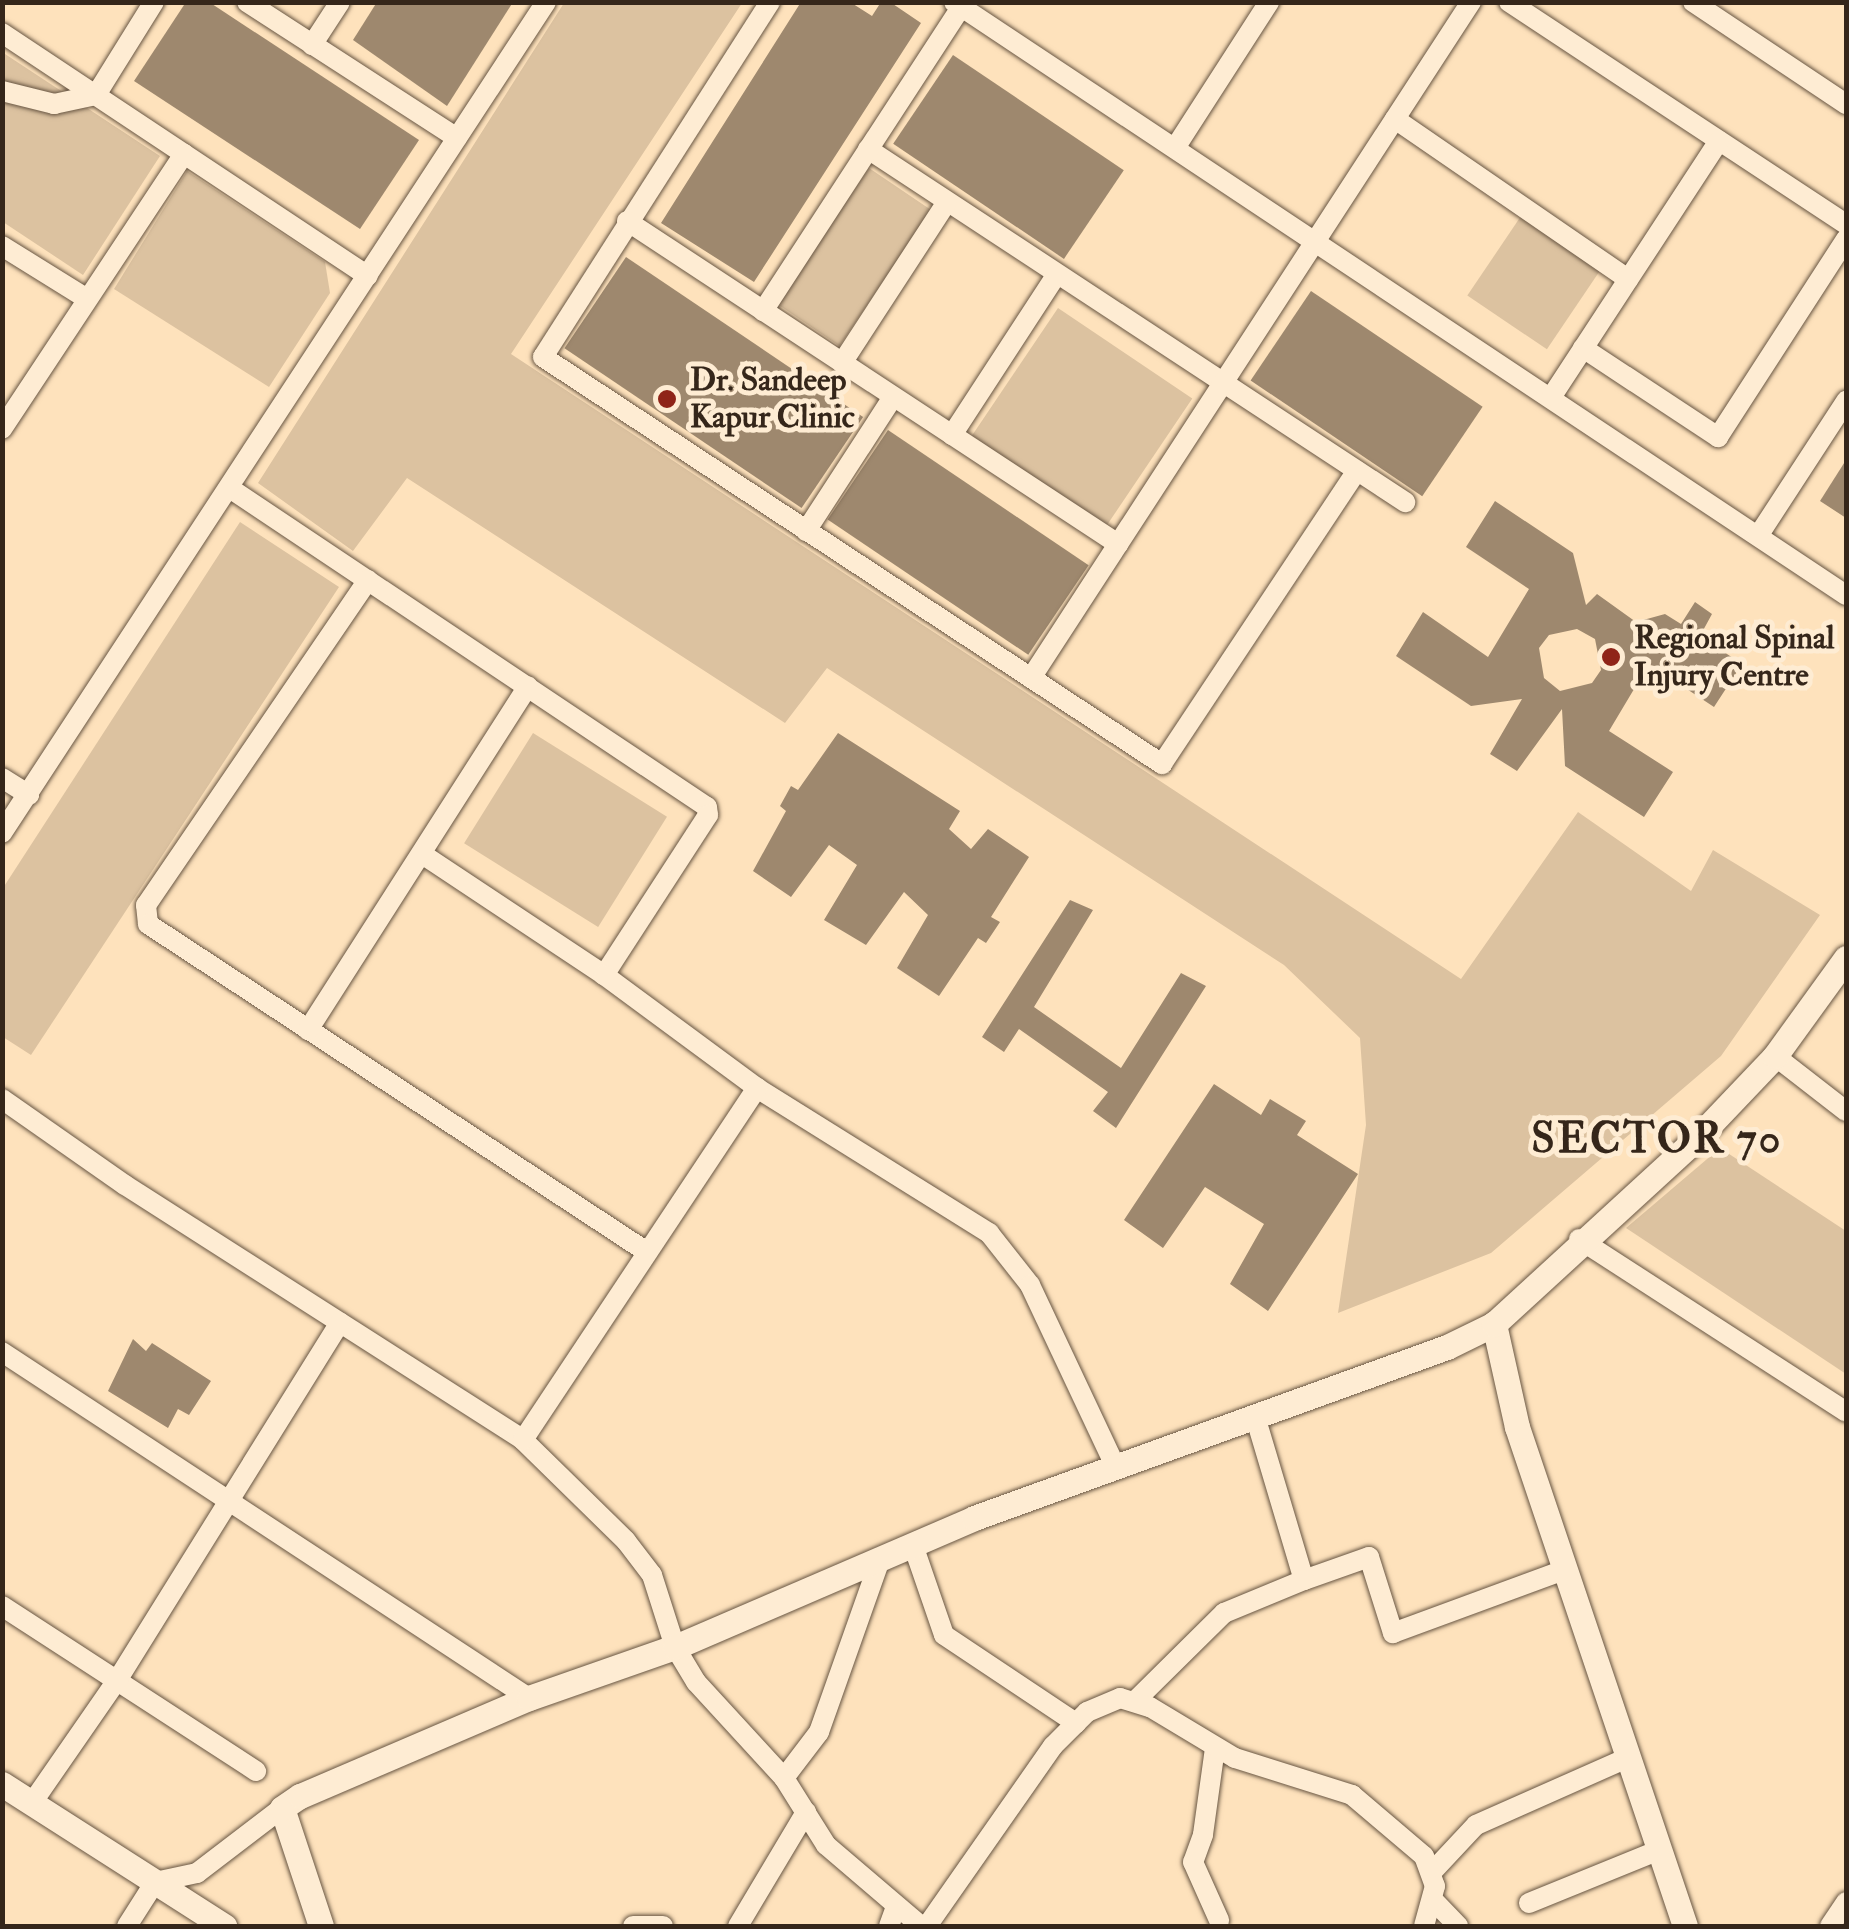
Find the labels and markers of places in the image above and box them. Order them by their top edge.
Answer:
place label: Dr. Sandeep Kapur Clinic [690,362,855,437]
marker: Dr. Sandeep Kapur Clinic [654,386,680,412]
place label: Regional Spinal Injury Centre [1634,620,1834,695]
marker: Regional Spinal Injury Centre [1598,644,1624,670]

